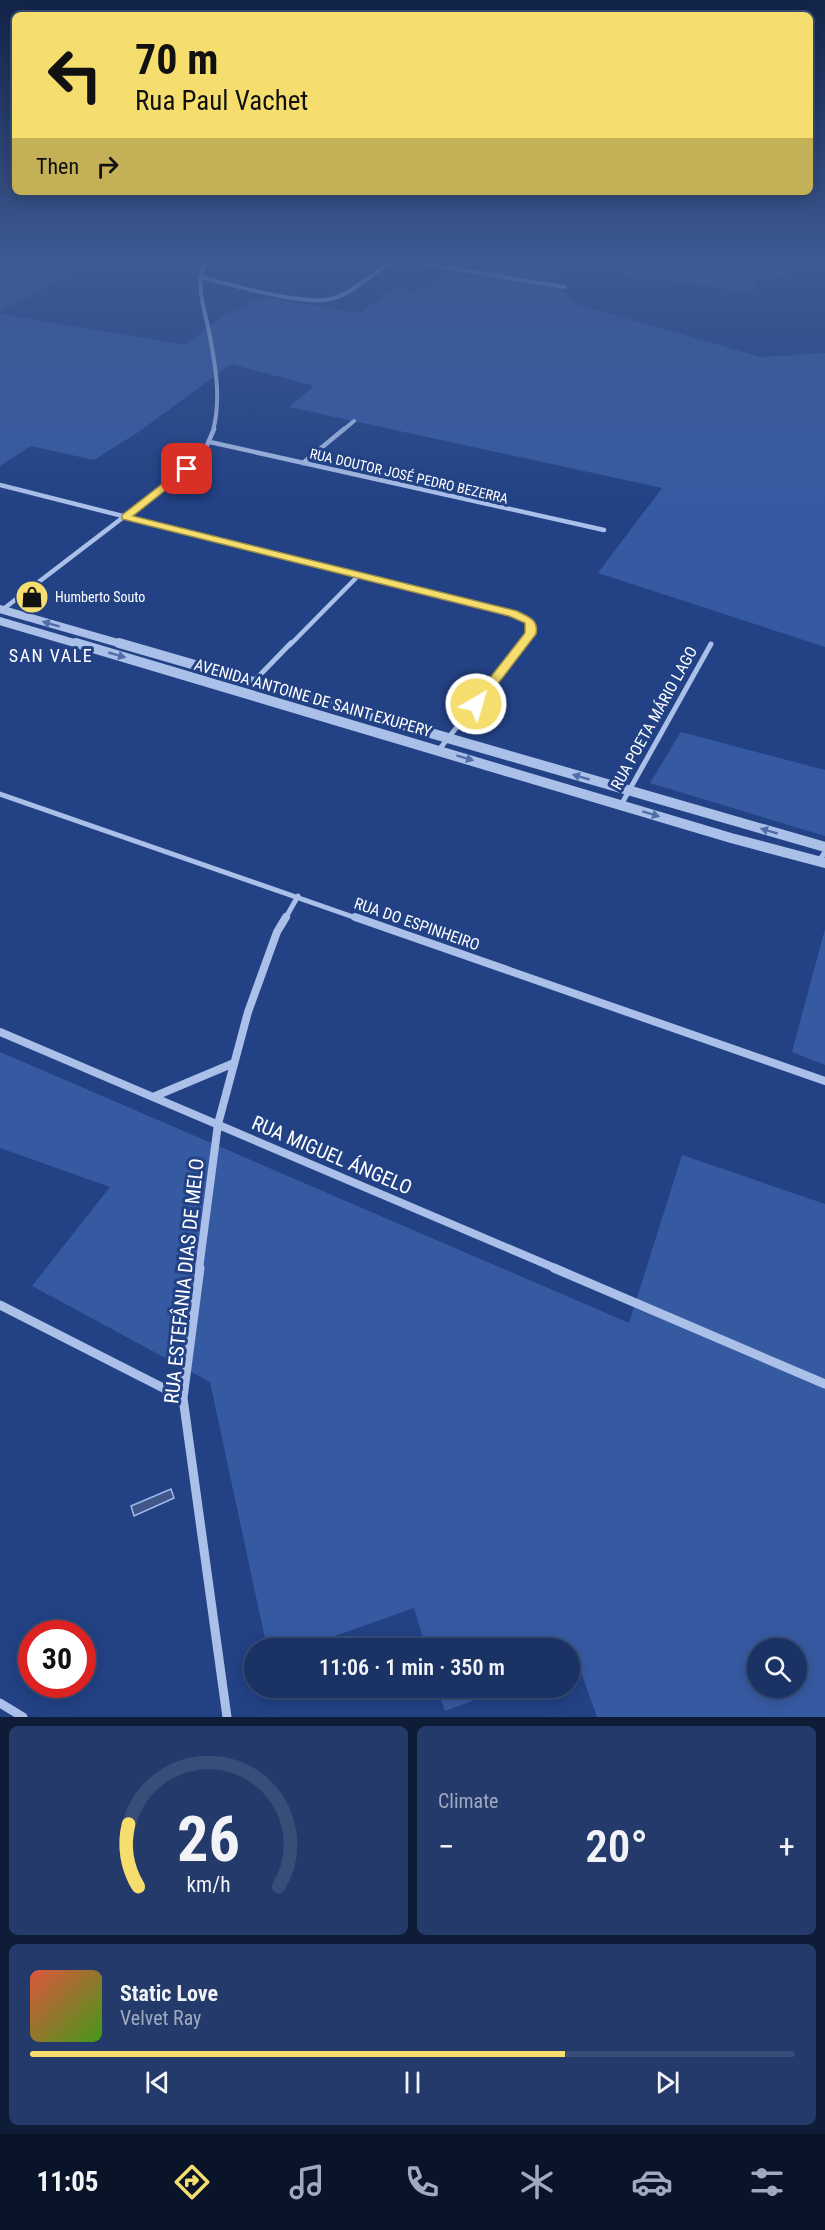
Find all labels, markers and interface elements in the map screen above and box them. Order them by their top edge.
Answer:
text: 70 m [135,35,218,84]
icon: left [36,36,114,114]
text: Rua Paul Vachet [135,85,308,117]
icon: right [91,150,124,183]
text: Then [36,154,79,179]
pin [161,443,212,494]
street label: RUA DOUTOR JOSÉ PEDRO BEZERRA [308,444,510,507]
icon: arrive [170,452,203,485]
shop icon: Humberto Souto [14,579,50,615]
place label: Humberto Souto [55,589,145,605]
one-way arrow [42,619,60,628]
street label: RUA POETA MÁRIO LAGO [607,643,701,793]
district label: SAN VALE [9,645,93,666]
one-way arrow [108,651,126,660]
street label: AVENIDA ANTOINE DE SAINT EXUPERY [192,655,435,741]
position arrow [444,672,508,736]
one-way arrow [456,754,474,763]
one-way arrow [572,772,590,781]
one-way arrow [642,810,660,819]
one-way arrow [760,826,778,835]
street label: RUA DO ESPINHEIRO [352,894,482,954]
street label: RUA MIGUEL ÁNGELO [248,1110,416,1200]
street label: RUA ESTEFÂNIA DIAS DE MELO [159,1157,209,1405]
speed limit sign: 30 [18,1620,96,1698]
map controls [747,1638,807,1698]
button: search [747,1638,807,1698]
text: 11:06 · 1 min · 350 m [319,1655,505,1680]
text: Climate [438,1789,498,1813]
text: 26 [177,1803,240,1876]
text: 20° [585,1820,648,1873]
text: − [438,1827,455,1866]
text: + [779,1827,795,1866]
text: km/h [186,1873,231,1898]
text: Static Love [120,1981,218,2006]
text: Velvet Ray [120,2006,201,2030]
icon: previous [141,2066,174,2099]
icon: pause [396,2066,429,2099]
icon: next [651,2066,684,2099]
icon: directions [171,2161,213,2203]
icon: music [286,2161,328,2203]
icon: phone [401,2161,443,2203]
icon: climate [516,2161,558,2203]
icon: car [631,2161,673,2203]
icon: filters [746,2161,788,2203]
text: 11:05 [37,2166,98,2198]

